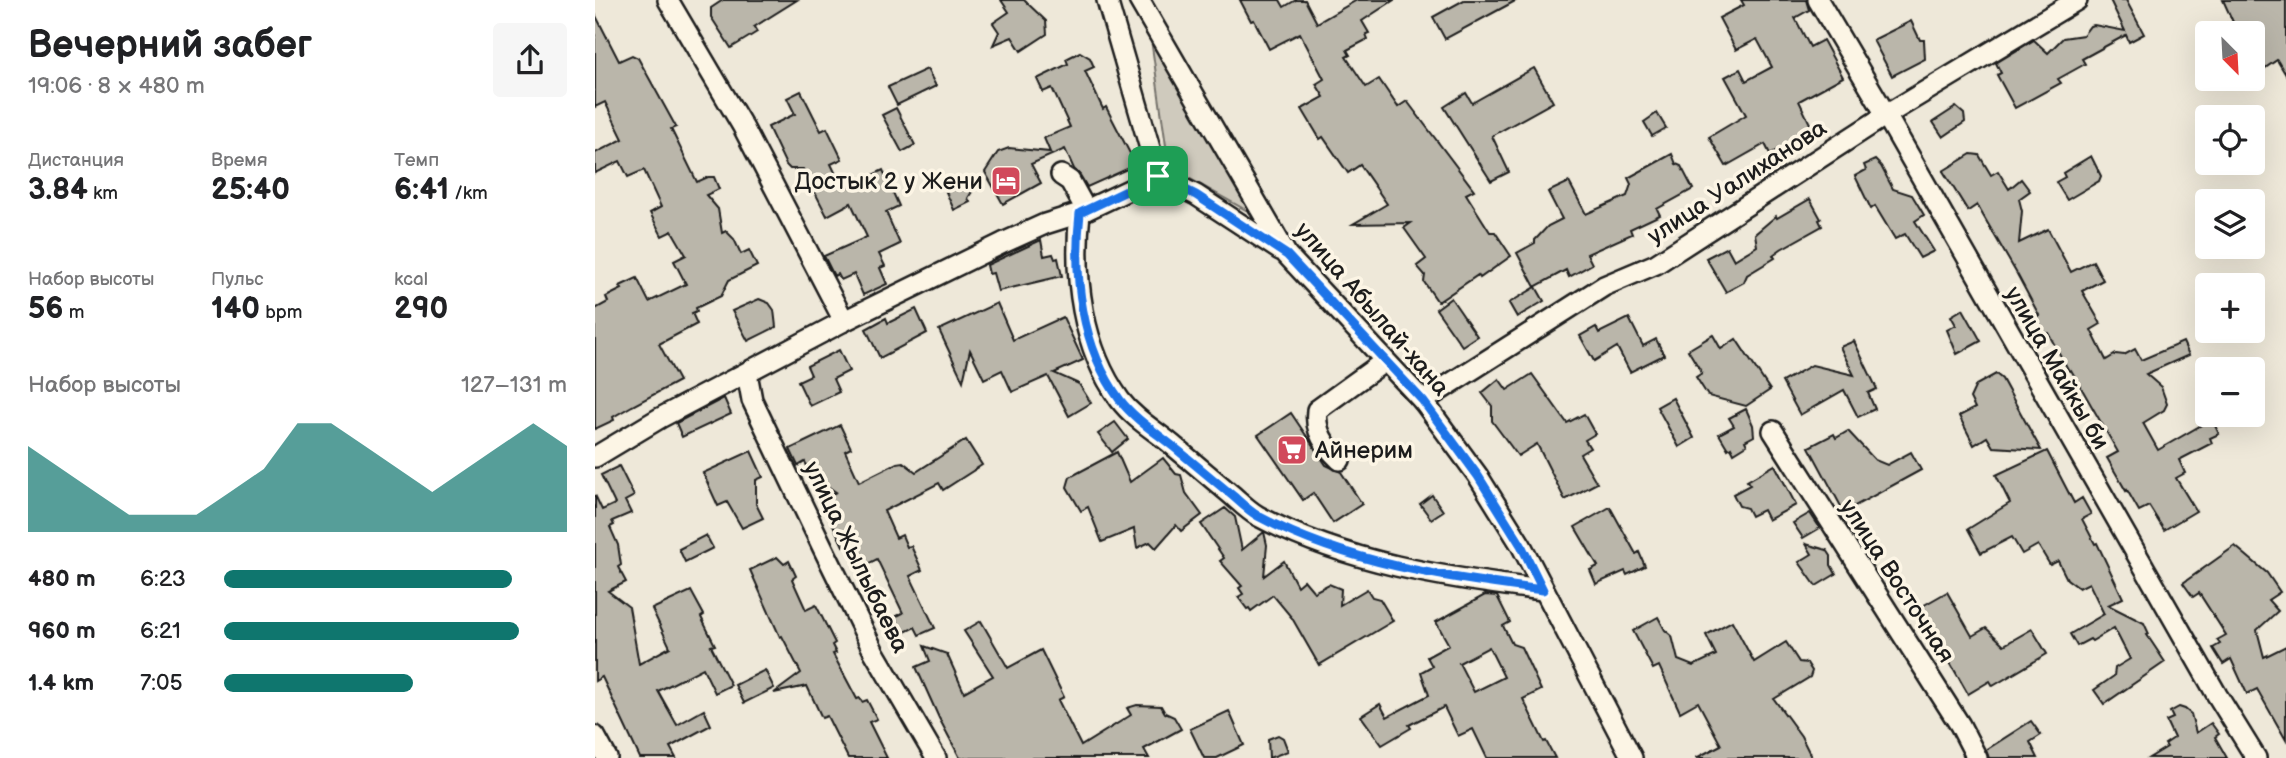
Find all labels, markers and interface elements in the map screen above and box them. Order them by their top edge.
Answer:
north arrow [2195,21,2265,91]
map controls [2195,21,2265,427]
text: Вечерний забег [28,23,312,68]
button: share [493,23,567,97]
text: 19:06 · 8 × 480 m [28,72,205,100]
button: locate [2195,105,2265,175]
street label: улица Уалиханова [1642,113,1832,251]
pin [1128,146,1188,206]
text: Дистанция [28,149,124,172]
text: Время [211,149,267,172]
text: Темп [394,149,439,172]
icon: arrive [1139,157,1177,195]
hotel icon: Достык 2 у Жени [989,164,1023,198]
place label: Достык 2 у Жени [794,167,983,196]
text: 3.84 [28,172,88,208]
text: 25:40 [211,172,290,208]
text: 6:41 [394,172,449,208]
text: km [88,182,118,205]
text: /km [449,182,488,205]
button: layers [2195,189,2265,259]
street label: улица Абылай-хана [1289,216,1455,402]
text: Набор высоты [28,268,154,291]
text: Пульс [211,268,264,291]
text: kcal [394,268,428,291]
button: + [2195,273,2265,343]
street label: улица Майкы би [1998,281,2116,455]
text: 56 [28,291,64,327]
text: 140 [211,291,260,327]
text: 290 [394,291,448,327]
text: m [64,301,84,324]
text: bpm [260,301,303,324]
button: − [2195,357,2265,427]
text: Набор высоты [28,371,181,399]
text: 127–131 m [461,371,567,399]
supermarket icon: Айнерим [1275,433,1309,467]
place label: Айнерим [1314,436,1413,465]
street label: улица Жылыбаева [797,456,915,658]
street label: улица Восточная [1833,494,1961,668]
text: 480 m [28,565,96,593]
text: 6:23 [140,565,186,593]
text: 960 m [28,617,96,645]
text: 6:21 [140,617,181,645]
text: 1.4 km [28,669,94,697]
text: 7:05 [140,669,183,697]

